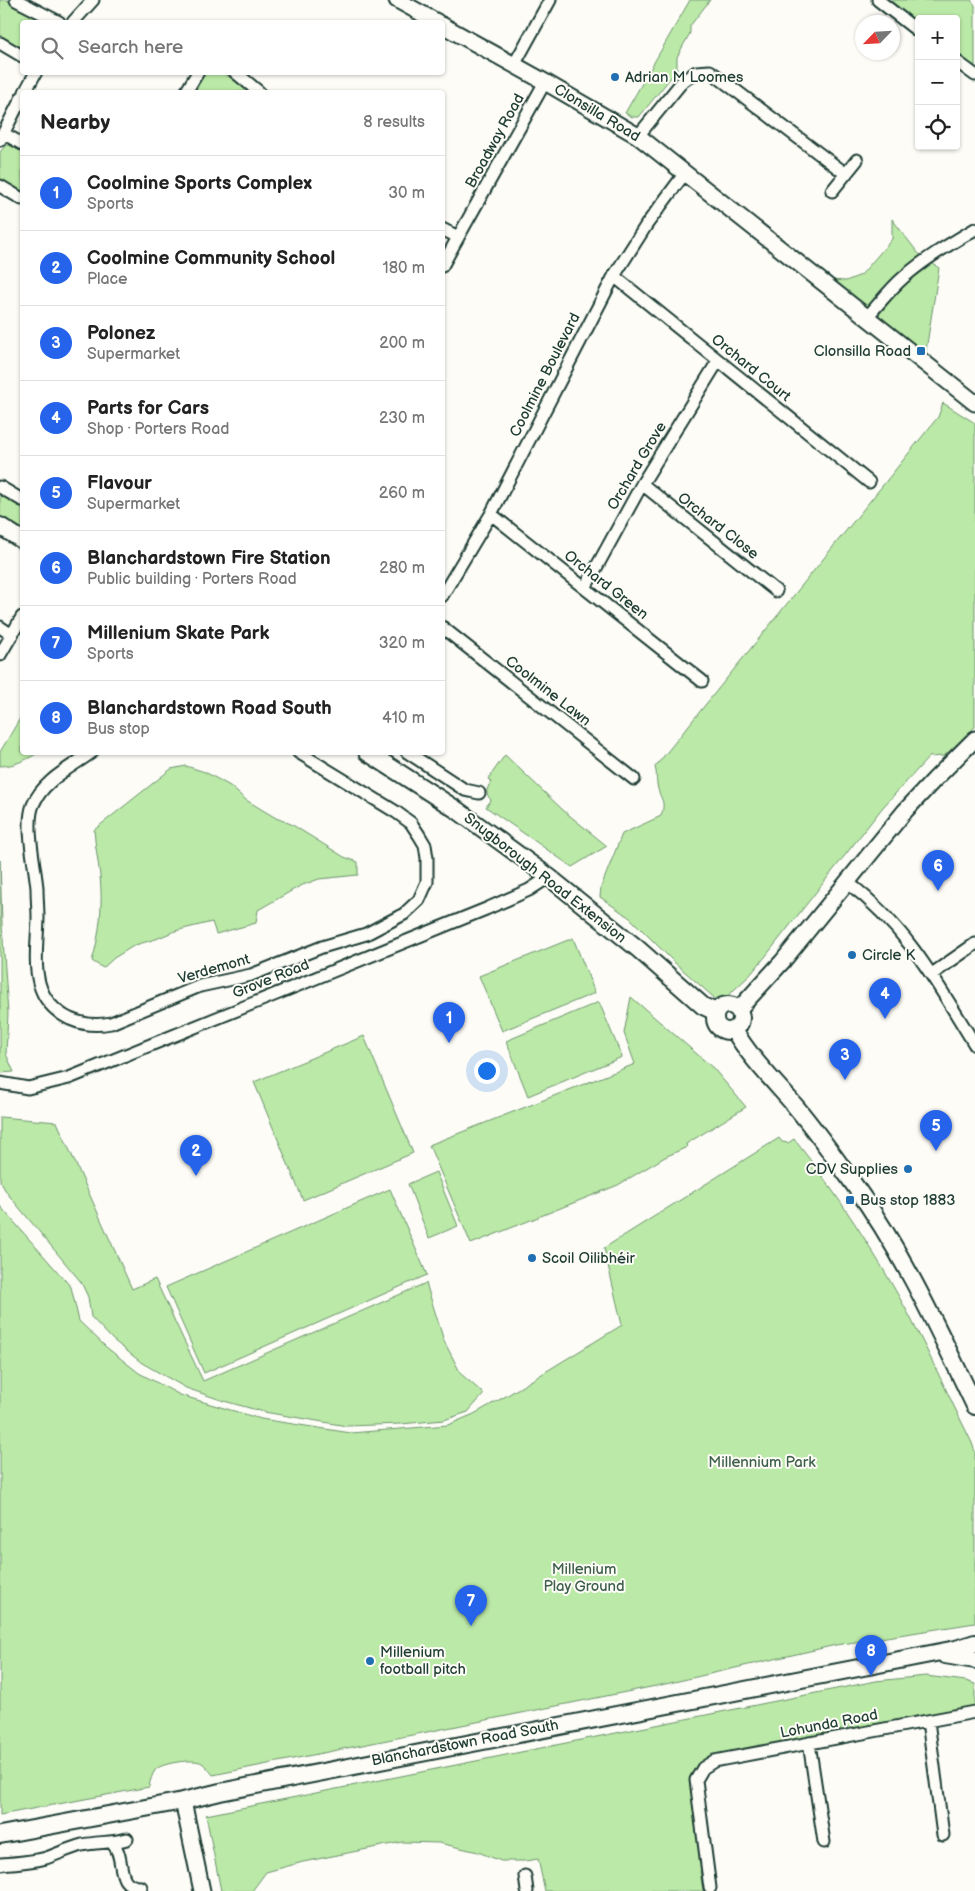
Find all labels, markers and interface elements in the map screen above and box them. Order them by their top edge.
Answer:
north arrow [855,15,900,60]
map controls [915,15,960,150]
button: + [915,15,960,60]
search box [20,20,445,75]
icon: search [38,34,66,62]
text: Search here [78,36,183,59]
button: − [915,60,960,105]
place label: Adrian M Loomes [625,68,744,87]
marker: Adrian M Loomes [609,71,621,83]
street label: Clonsilla Road [550,80,644,146]
street label: Broadway Road [461,90,529,192]
button: locate [915,105,960,150]
text: Nearby [40,110,110,135]
text: 8 results [363,113,425,132]
text: Coolmine Sports Complex [87,172,312,195]
text: 1 [53,184,59,203]
text: 30 m [388,184,425,203]
text: Sports [87,195,134,214]
text: Coolmine Community School [87,247,335,270]
text: 2 [51,259,61,278]
text: 180 m [383,259,425,278]
text: Place [87,270,128,289]
street label: Coolmine Boulevard [506,310,584,440]
text: Polonez [87,322,155,345]
street label: Orchard Court [707,330,795,406]
text: 3 [51,334,61,353]
text: 200 m [379,334,425,353]
place label: Clonsilla Road [814,342,911,361]
text: Supermarket [87,345,180,364]
marker: Clonsilla Road [915,345,927,357]
text: Parts for Cars [87,397,209,420]
text: 4 [51,409,61,428]
text: 230 m [379,409,425,428]
street label: Orchard Grove [603,418,671,514]
text: Shop · Porters Road [87,420,229,439]
text: Flavour [87,472,152,495]
text: 5 [51,484,61,503]
text: 260 m [379,484,425,503]
street label: Orchard Close [674,488,762,564]
text: Supermarket [87,495,180,514]
street label: Orchard Green [560,546,652,624]
text: Blanchardstown Fire Station [87,547,331,570]
text: 6 [51,559,61,578]
text: 280 m [379,559,425,578]
text: Public building · Porters Road [87,570,297,589]
text: Millenium Skate Park [87,622,269,645]
text: 7 [52,634,60,653]
text: 320 m [379,634,425,653]
text: Sports [87,645,134,664]
street label: Coolmine Lawn [501,652,595,730]
text: Blanchardstown Road South [87,697,332,720]
text: 8 [51,709,61,728]
text: 410 m [382,709,425,728]
text: Bus stop [87,720,150,739]
street label: Snugborough Road Extension [460,809,630,947]
pin: 6 [922,850,954,891]
place label: Circle K [862,946,915,965]
marker: Circle K [846,949,858,961]
street label: Verdemont [176,950,252,988]
street label: Grove Road [230,955,312,1003]
pin: 4 [869,978,901,1019]
pin: 1 [433,1002,465,1043]
pin: 3 [829,1039,861,1080]
your location [474,1058,500,1084]
pin: 5 [920,1110,952,1151]
pin: 2 [180,1135,212,1176]
place label: CDV Supplies [806,1160,899,1179]
marker: CDV Supplies [902,1163,914,1175]
place label: Bus stop 1883 [860,1191,955,1210]
marker: Bus stop 1883 [844,1194,856,1206]
place label: Scoil Oilibhéir [542,1249,636,1268]
marker: Scoil Oilibhéir [526,1252,538,1264]
park label: Millennium Park [708,1453,816,1472]
park label: Millenium Play Ground [543,1560,625,1596]
pin: 7 [455,1585,487,1626]
pin: 8 [855,1635,887,1676]
place label: Millenium football pitch [380,1643,466,1679]
marker: Millenium football pitch [364,1655,376,1667]
street label: Lohunda Road [779,1705,879,1743]
street label: Blanchardstown Road South [370,1716,560,1770]

